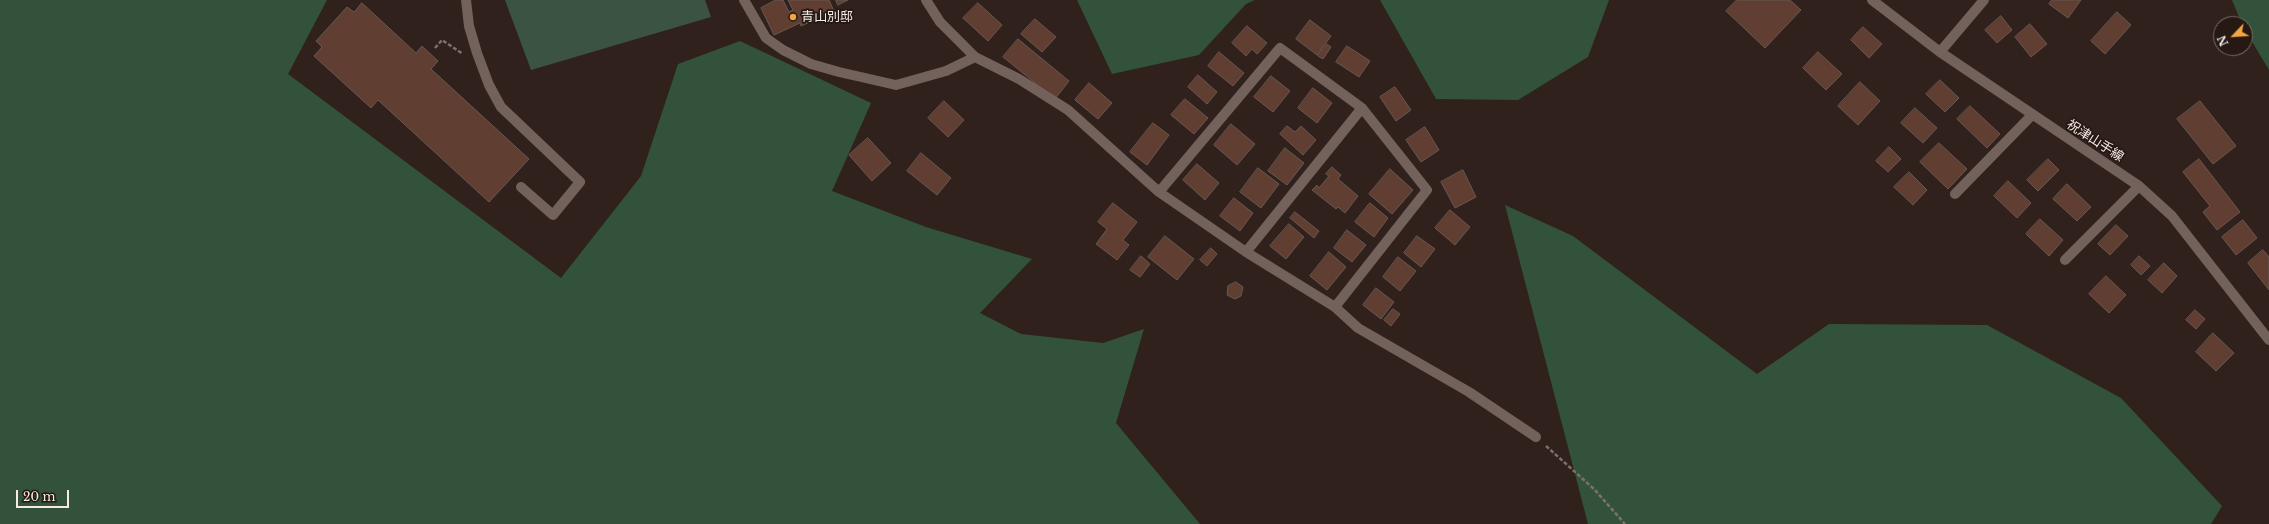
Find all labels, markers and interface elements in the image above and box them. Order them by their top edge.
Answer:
place label: 青山別邸 [801,9,853,25]
marker: 青山別邸 [788,12,798,22]
north arrow [2213,16,2253,56]
text: N [2215,33,2232,48]
street label: 祝津山手線 [2063,117,2127,165]
scale bar [18,482,71,508]
text: 20 m [23,489,55,504]

